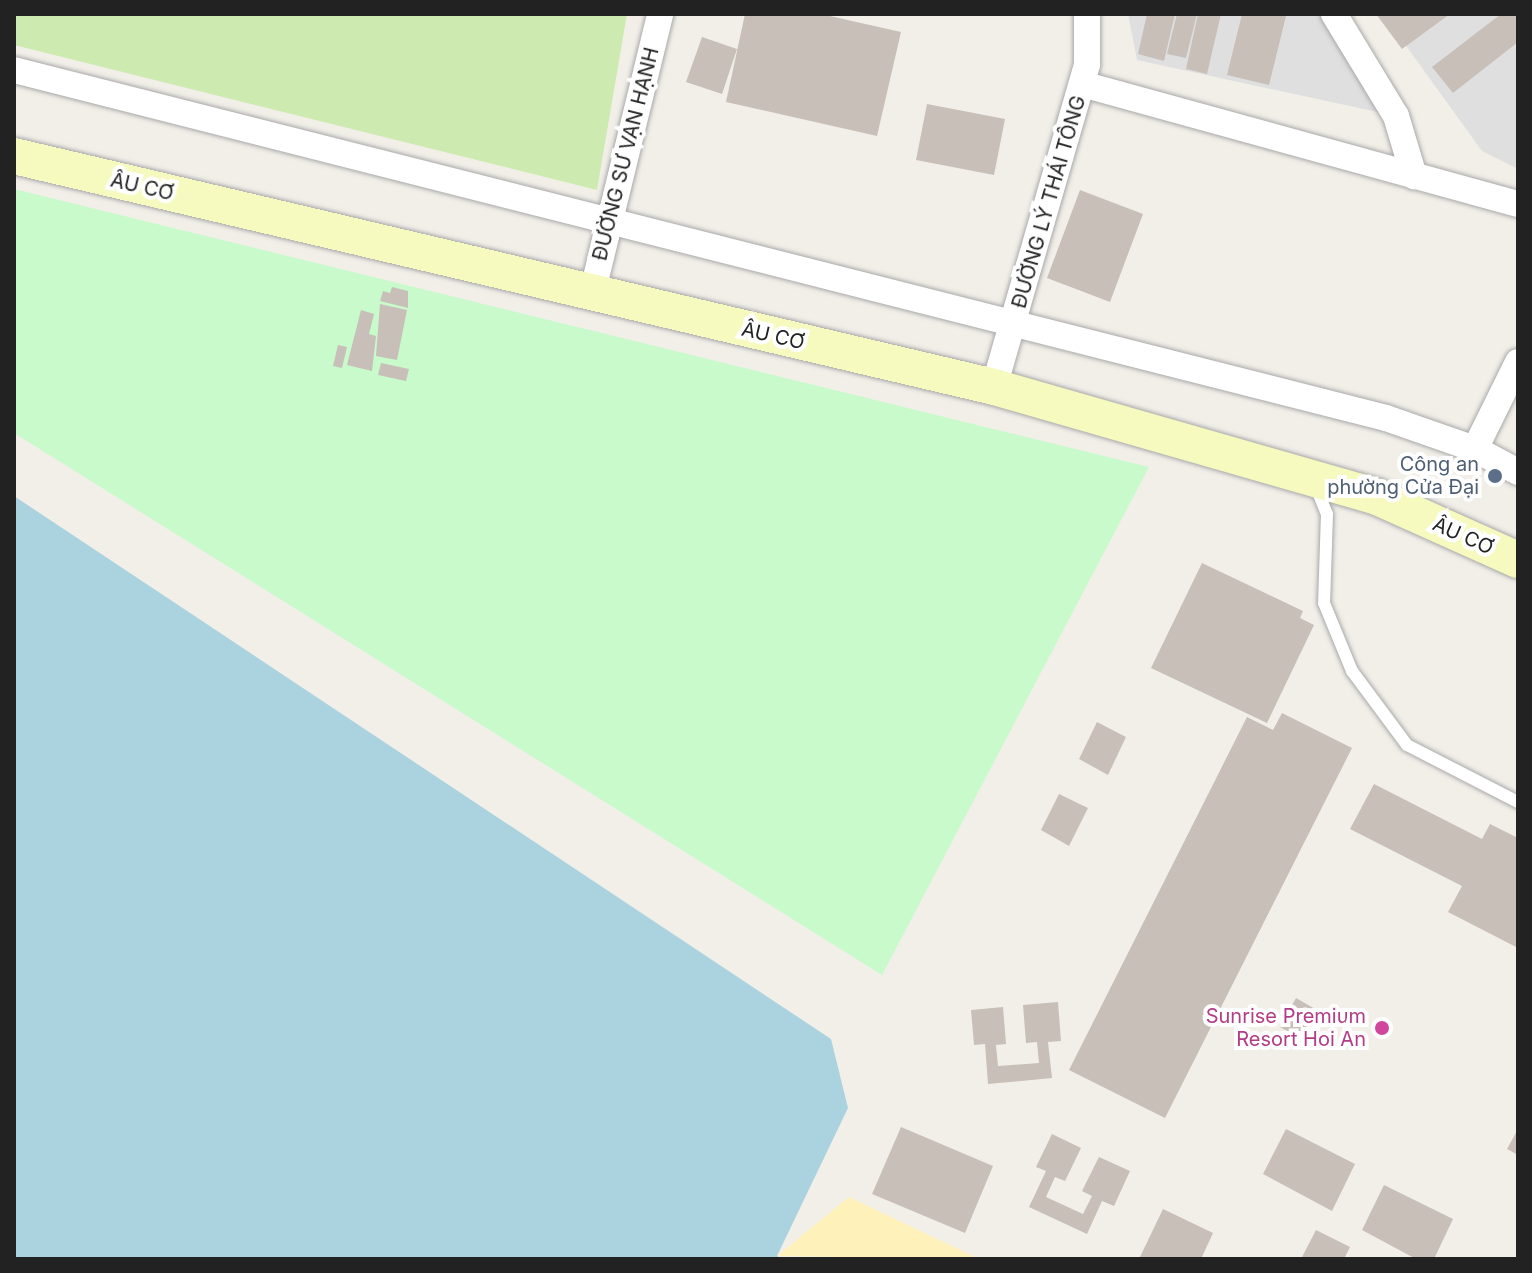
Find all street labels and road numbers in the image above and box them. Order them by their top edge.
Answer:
street label: ĐƯỜNG SƯ VẠN HẠNH [588,45,664,263]
street label: ĐƯỜNG LÝ THÁI TÔNG [1007,93,1091,311]
street label: ÂU CƠ [108,168,176,206]
street label: ÂU CƠ [739,317,807,355]
street label: ÂU CƠ [1429,512,1497,560]

